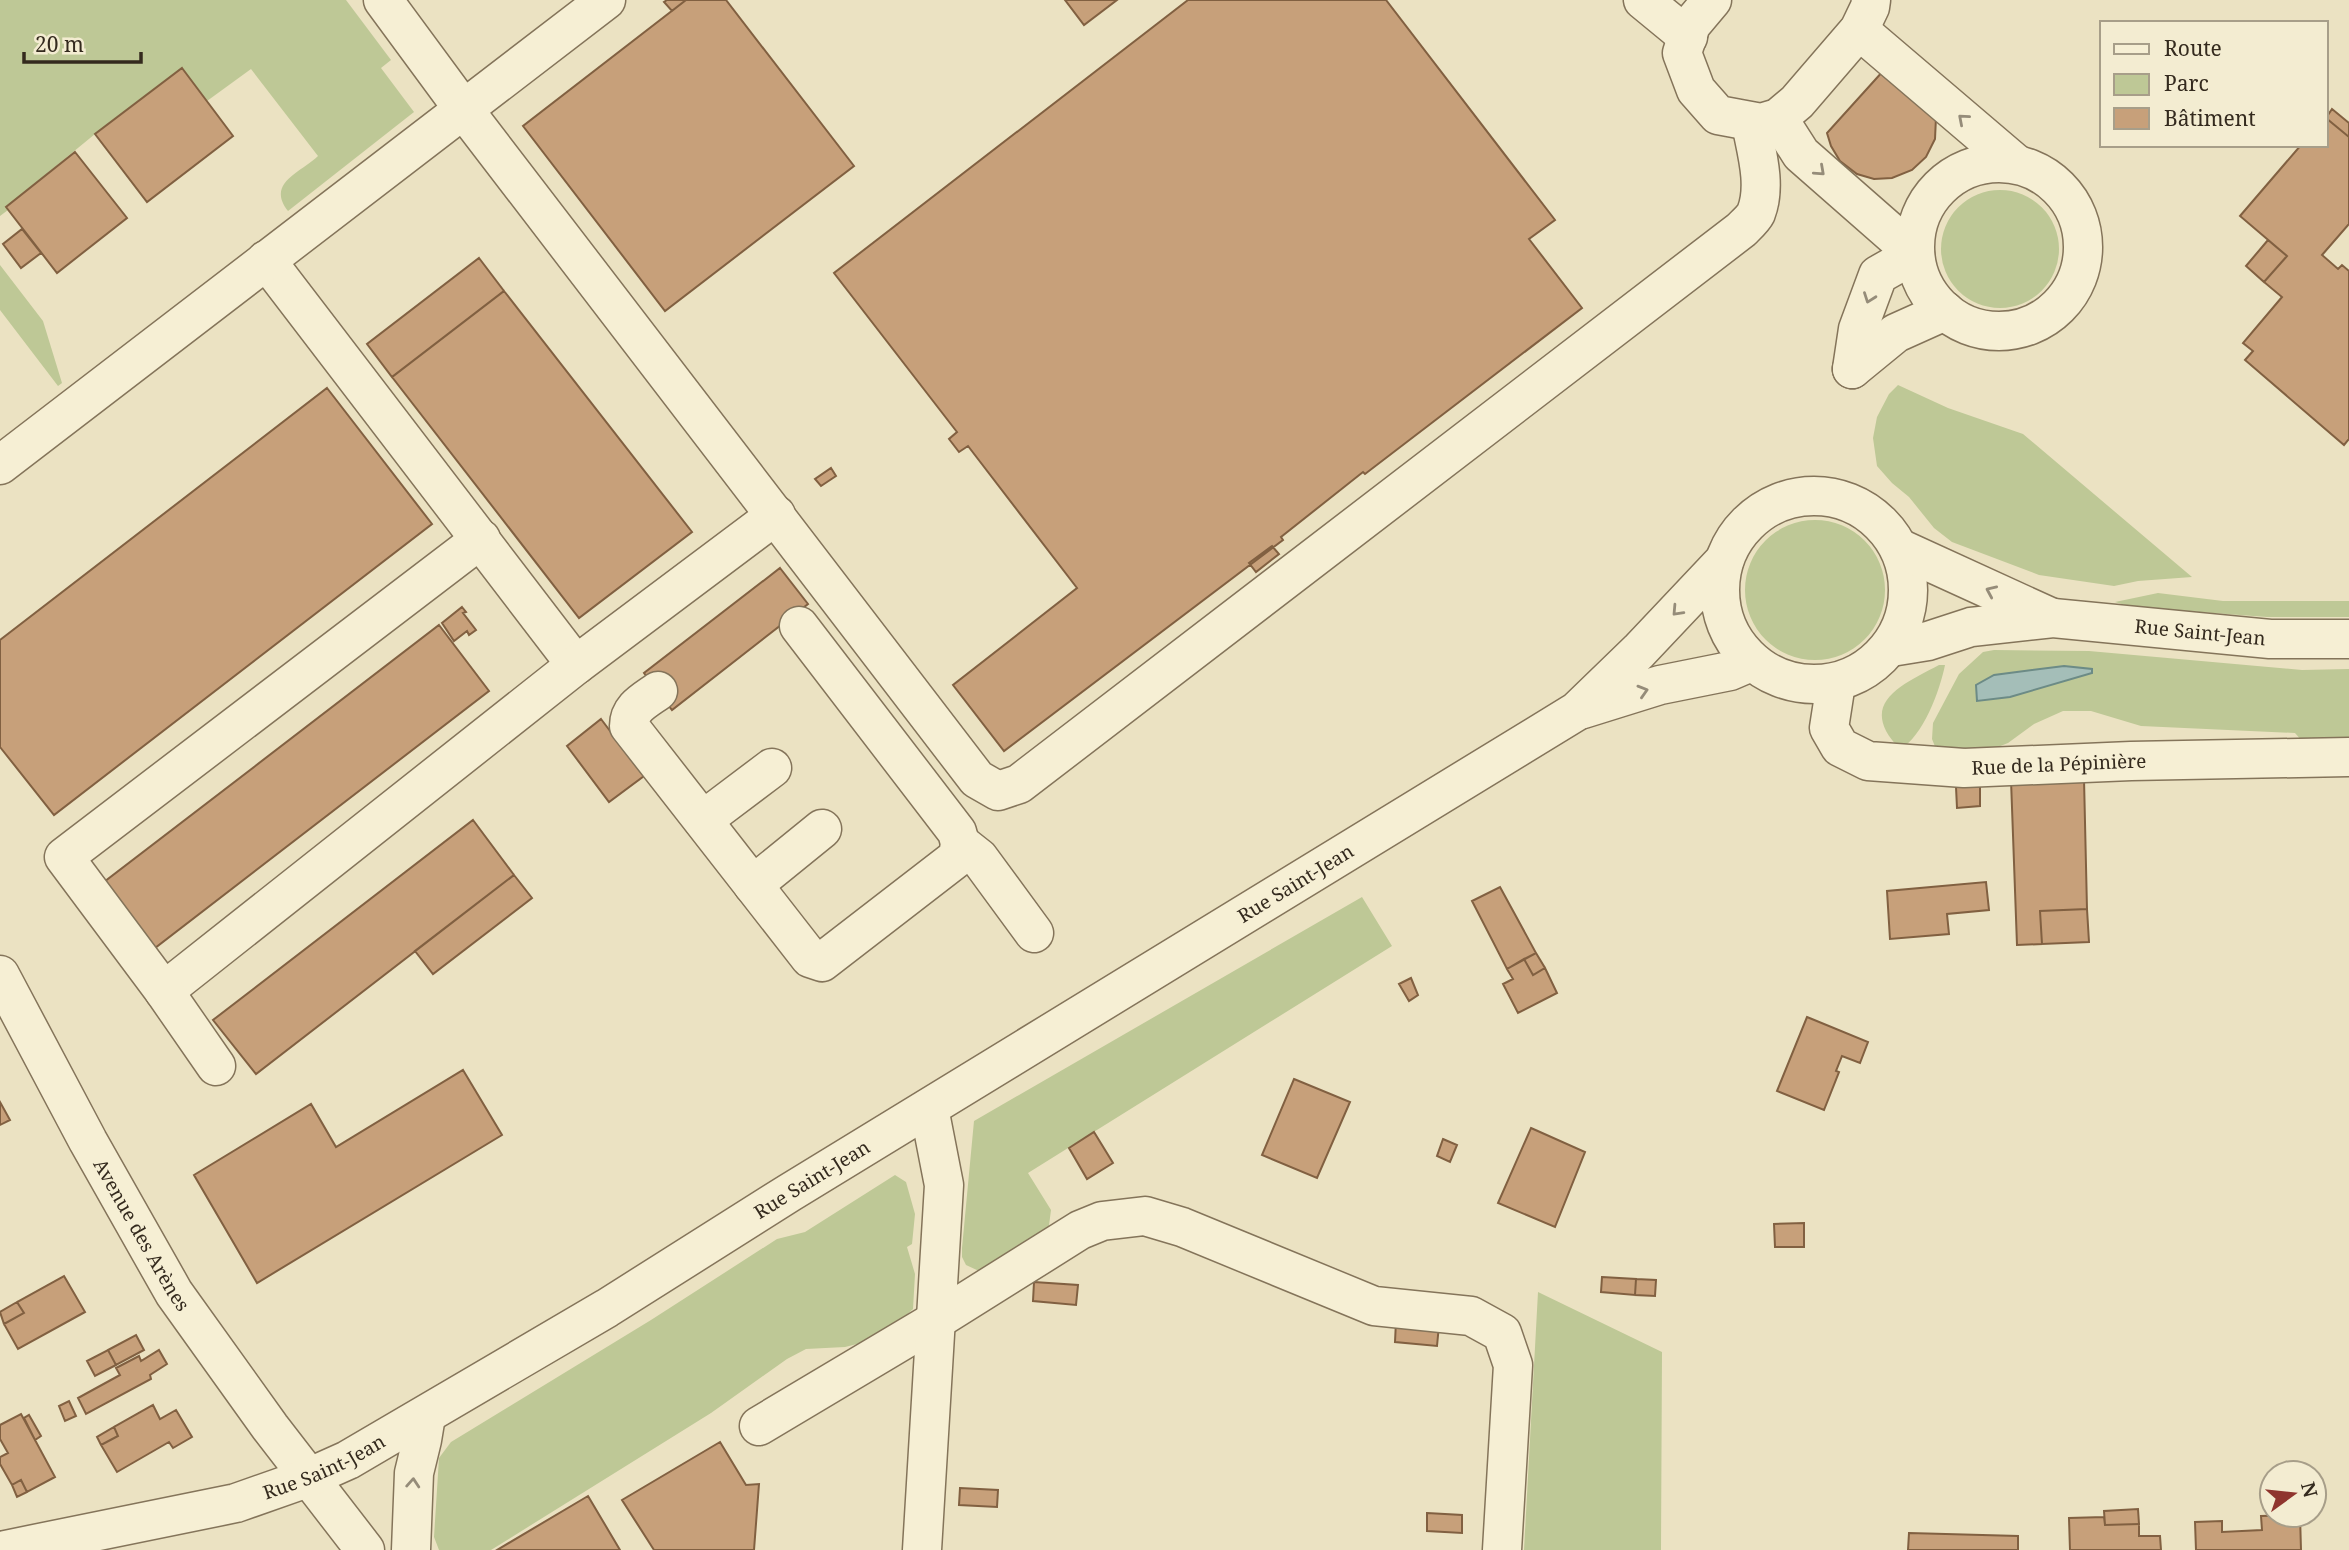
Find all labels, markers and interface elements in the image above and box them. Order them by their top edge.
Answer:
scale bar [24,21,142,65]
legend [2100,21,2328,147]
text: 20 m [35,30,84,58]
text: Route [2164,34,2222,62]
text: Parc [2164,69,2209,97]
text: Bâtiment [2164,104,2256,132]
one-way arrow [1958,115,1971,127]
one-way arrow [1812,163,1825,175]
one-way arrow [1863,292,1877,304]
one-way arrow [1985,585,1998,599]
one-way arrow [1673,603,1685,616]
street label: Rue Saint-Jean [2133,613,2267,652]
one-way arrow [1636,685,1648,699]
street label: Rue de la Pépinière [1971,748,2147,781]
street label: Rue Saint-Jean [1232,838,1358,929]
street label: Rue Saint-Jean [749,1134,875,1225]
street label: Avenue des Arènes [88,1154,196,1316]
street label: Rue Saint-Jean [259,1428,390,1505]
north arrow [2258,1459,2328,1529]
one-way arrow [405,1477,420,1488]
text: N [2295,1479,2324,1500]

